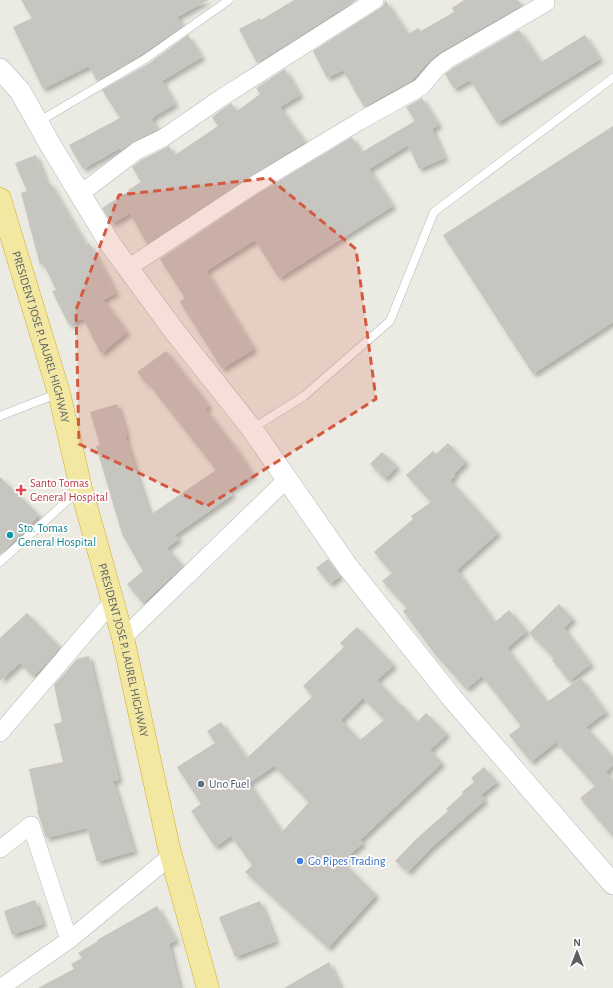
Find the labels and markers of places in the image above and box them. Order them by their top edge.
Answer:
place label: Santo Tomas General Hospital [30,477,108,503]
marker: Santo Tomas General Hospital [15,484,27,496]
place label: Sto. Tomas General Hospital [18,522,96,548]
marker: Sto. Tomas General Hospital [5,530,15,540]
place label: Uno Fuel [209,778,250,790]
marker: Uno Fuel [196,779,206,789]
place label: Go Pipes Trading [308,855,386,867]
marker: Go Pipes Trading [295,856,305,866]

